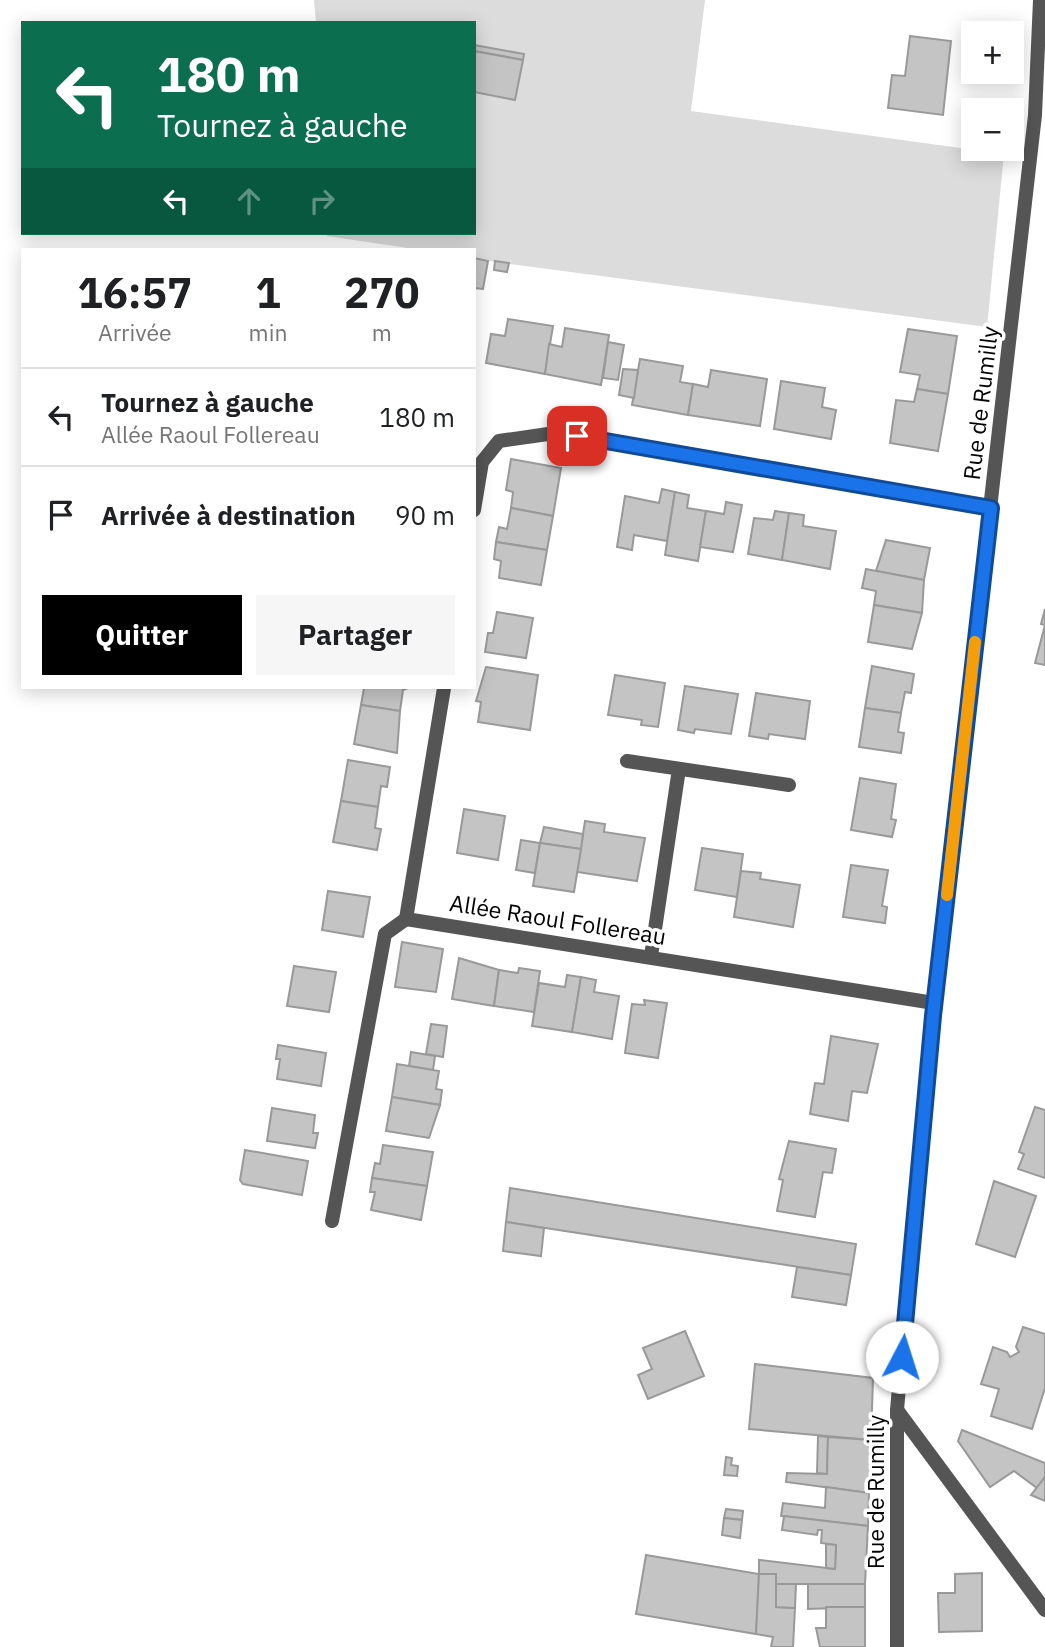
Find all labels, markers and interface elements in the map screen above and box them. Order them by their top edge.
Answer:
map controls [961,21,1024,161]
button: + [961,21,1024,84]
text: 180 m [157,42,301,105]
icon: left [42,49,133,140]
button: − [961,98,1024,161]
text: Tournez à gauche [157,104,408,146]
icon: left [157,182,195,220]
icon: ahead [230,182,268,220]
icon: right [303,182,341,220]
text: 16:57 [77,265,192,320]
text: 1 [255,265,281,320]
text: 270 [344,265,420,320]
text: Arrivée [98,317,172,347]
text: min [249,317,287,347]
text: m [372,317,392,347]
street label: Rue de Rumilly [956,324,1004,482]
text: Tournez à gauche [101,385,314,419]
icon: left [42,398,80,436]
text: 180 m [379,400,455,434]
pin [547,406,607,466]
icon: arrive [558,417,596,455]
text: Allée Raoul Follereau [101,419,320,449]
icon: arrive [42,496,80,534]
text: Arrivée à destination [101,498,356,532]
text: 90 m [395,498,455,532]
button: Quitter [42,595,242,675]
button: Partager [256,595,455,675]
street label: Allée Raoul Follereau [448,887,668,951]
position arrow [865,1320,939,1394]
street label: Rue de Rumilly [860,1414,890,1569]

